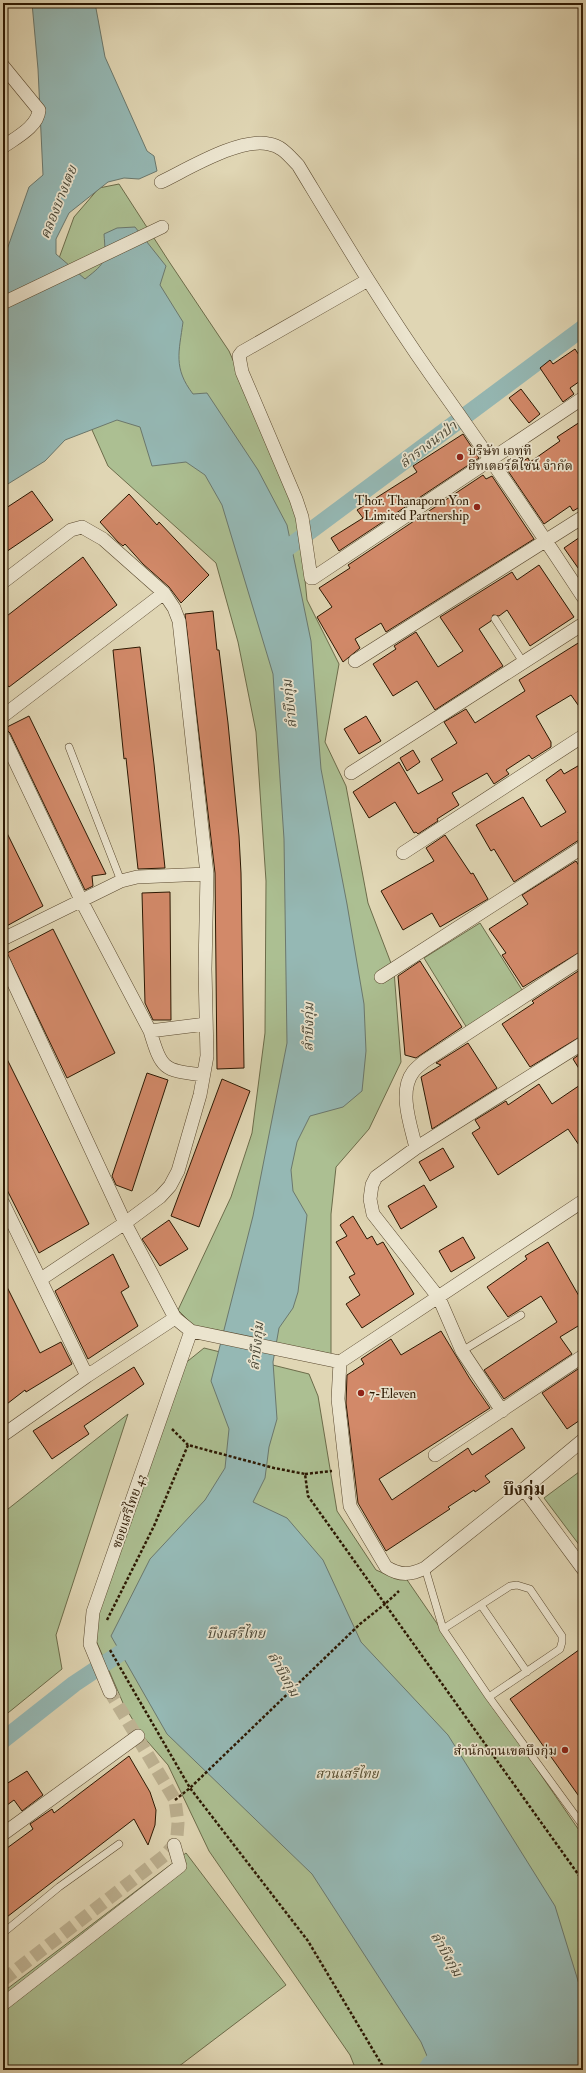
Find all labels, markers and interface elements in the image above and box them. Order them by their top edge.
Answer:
water label: คลองบางเตย [36,162,81,241]
water label: ลำรางนาป่า [396,417,461,471]
place label: บริษัท เอทูที ฮีทเตอร์ดีไซน์ จำกัด [468,443,573,474]
marker: บริษัท เอทูที ฮีทเตอร์ดีไซน์ จำกัด [455,452,465,462]
place label: Thor. Thanaporn Yon Limited Partnership [355,493,469,525]
marker: Thor. Thanaporn Yon Limited Partnership [472,502,482,512]
water label: ลำบึงกุ่ม [278,678,301,729]
water label: ลำบึงกุ่ม [300,1002,318,1052]
water label: ลำบึงกุ่ม [245,1320,269,1371]
place label: 7-Eleven [369,1386,416,1402]
marker: 7-Eleven [356,1388,366,1398]
street label: ซอยเสรีไทย 43 [108,1472,149,1551]
district label: บึงกุ่ม [503,1479,545,1501]
water label: บึงเสรีไทย [207,1623,267,1642]
water label: ลำบึงกุ่ม [263,1649,304,1701]
place label: สำนักงานเขตบึงกุ่ม [454,1743,557,1759]
marker: สำนักงานเขตบึงกุ่ม [560,1745,570,1755]
park label: สวนเสรีไทย [316,1764,380,1782]
water label: ลำบึงกุ่ม [426,1929,467,1981]

